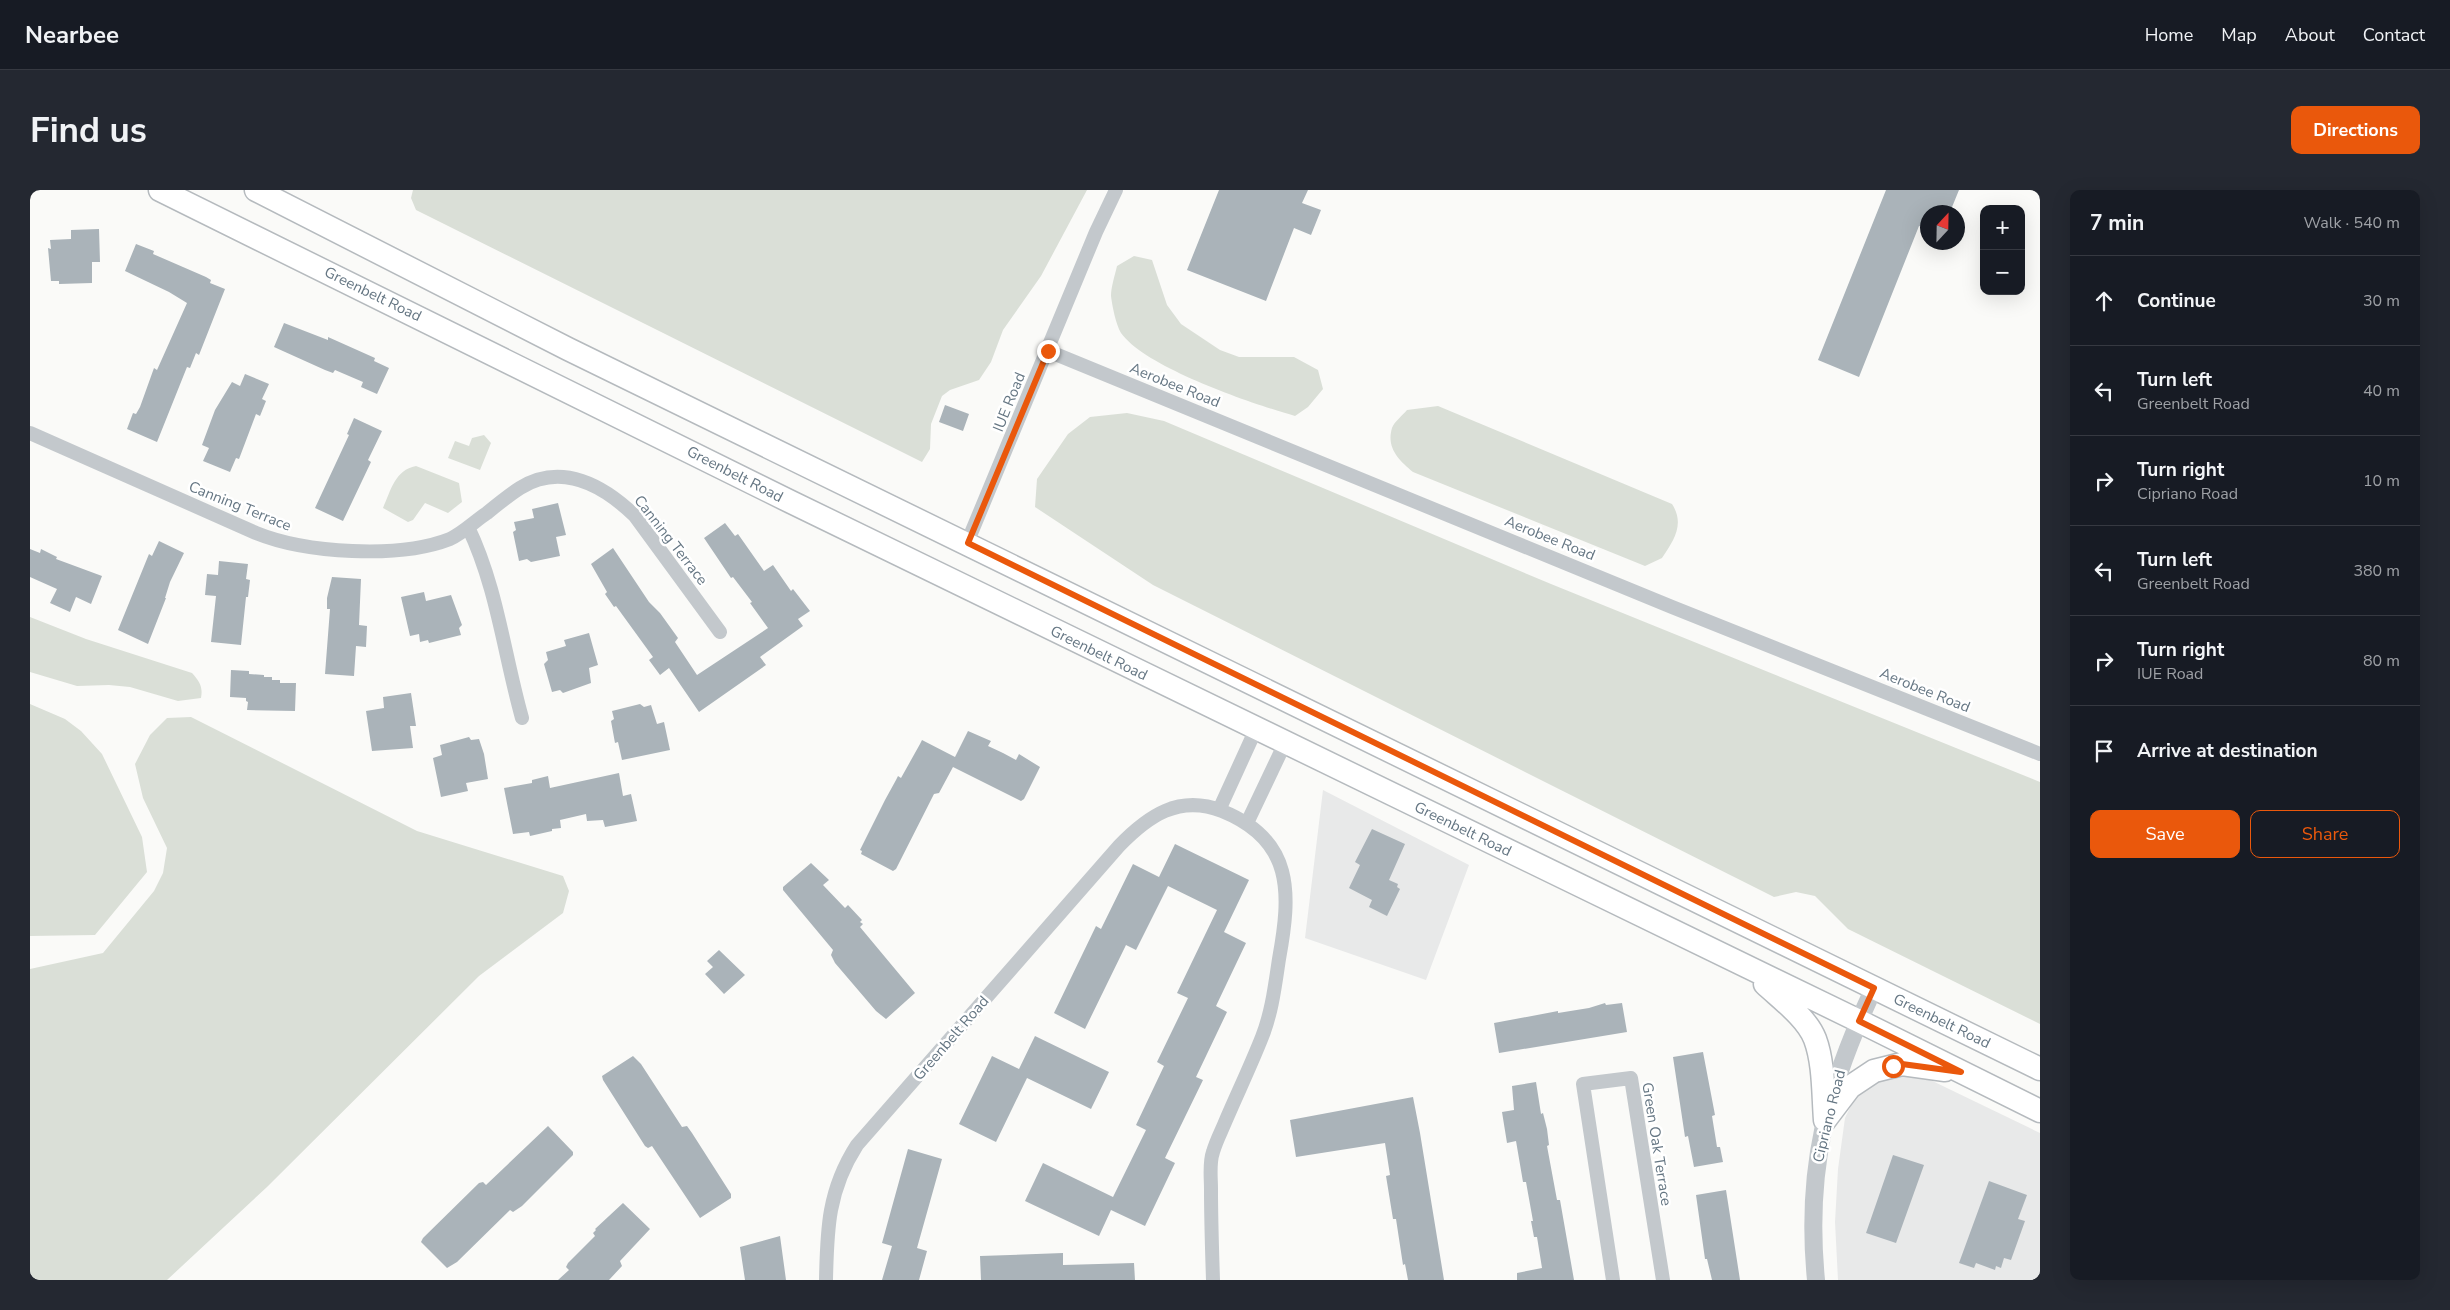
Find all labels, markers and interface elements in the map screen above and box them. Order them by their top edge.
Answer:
text: Nearbee [25,19,119,51]
text: Home [2145,23,2193,47]
text: Map [2221,23,2257,47]
text: About [2285,23,2335,47]
text: Contact [2363,23,2425,47]
button: Directions [2291,106,2420,154]
text: Find us [30,107,147,154]
north arrow [1920,205,1965,250]
map controls [1980,205,2025,295]
button: + [1980,205,2025,250]
text: 7 min [2090,209,2144,237]
text: Walk · 540 m [2304,212,2400,234]
button: − [1980,250,2025,295]
street label: Greenbelt Road [321,262,425,326]
icon: ahead [2090,287,2118,315]
text: Continue [2137,288,2216,314]
text: 30 m [2363,290,2400,312]
route end [1037,340,1060,363]
street label: Aerobee Road [1127,358,1223,412]
text: Turn left [2137,367,2212,393]
street label: IUE Road [988,369,1030,435]
icon: left [2090,377,2118,405]
text: 40 m [2363,380,2400,402]
text: Greenbelt Road [2137,393,2250,415]
street label: Greenbelt Road [683,441,787,507]
text: Turn right [2137,457,2224,483]
icon: right [2090,467,2118,495]
text: 10 m [2363,470,2400,492]
street label: Canning Terrace [186,476,294,536]
text: Cipriano Road [2137,483,2238,505]
street label: Canning Terrace [630,491,712,589]
street label: Aerobee Road [1502,511,1598,565]
text: Turn left [2137,547,2212,573]
icon: left [2090,557,2118,585]
text: 380 m [2353,560,2400,582]
text: Greenbelt Road [2137,573,2250,595]
street label: Greenbelt Road [1047,621,1151,685]
text: Turn right [2137,637,2224,663]
icon: right [2090,647,2118,675]
text: 80 m [2363,650,2400,672]
street label: Aerobee Road [1877,663,1973,717]
text: IUE Road [2137,663,2203,685]
icon: arrive [2090,737,2118,765]
text: Arrive at destination [2137,738,2318,764]
street label: Greenbelt Road [1411,797,1515,861]
button: Save [2090,810,2240,858]
button: Share [2250,810,2400,858]
street label: Greenbelt Road [1890,989,1994,1053]
street label: Greenbelt Road [909,992,993,1084]
route start [1882,1055,1905,1078]
street label: Cipriano Road [1808,1068,1850,1164]
street label: Green Oak Terrace [1637,1081,1677,1207]

